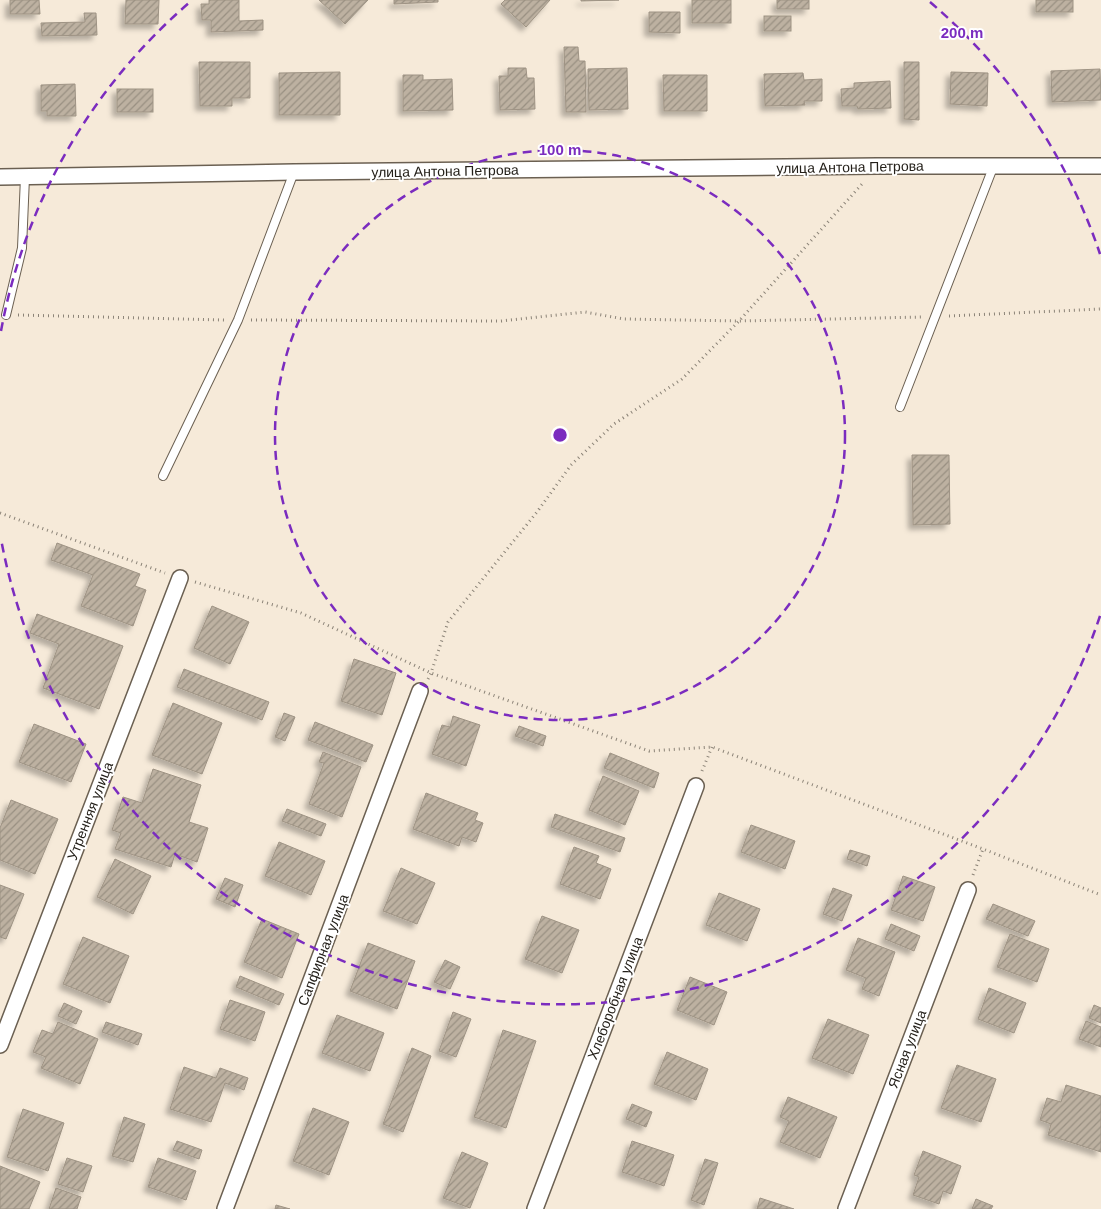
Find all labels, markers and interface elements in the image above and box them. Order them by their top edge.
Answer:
text: 200 m [941,24,983,41]
text: 100 m [539,141,581,158]
street label: улица Антона Петрова [776,158,924,176]
street label: улица Антона Петрова [371,162,519,180]
centre of rings [551,426,569,444]
street label: Утренняя улица [64,759,116,862]
street label: Сапфирная улица [294,892,352,1008]
street label: Хлеборобная улица [584,934,646,1062]
street label: Ясная улица [885,1007,929,1090]

